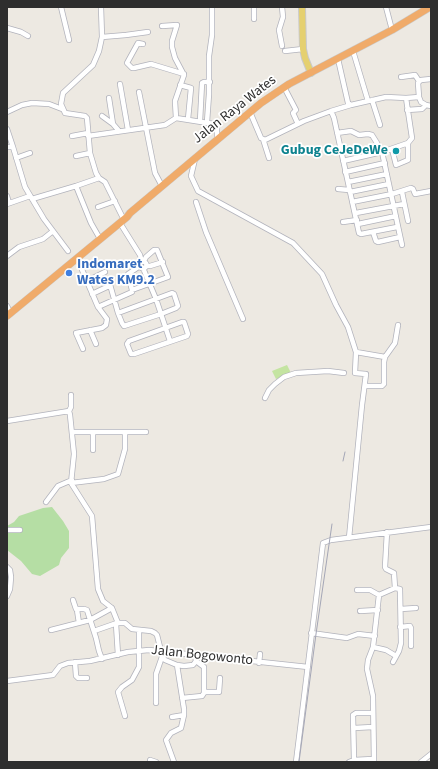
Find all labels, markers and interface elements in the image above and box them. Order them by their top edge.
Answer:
street label: Jalan Raya Wates [190,72,280,148]
place label: Gubug CeJeDeWe [281,143,388,159]
marker: Gubug CeJeDeWe [391,146,401,156]
place label: Indomaret Wates KM9.2 [77,257,155,290]
marker: Indomaret Wates KM9.2 [64,268,74,278]
street label: Jalan Bogowonto [150,642,254,670]

